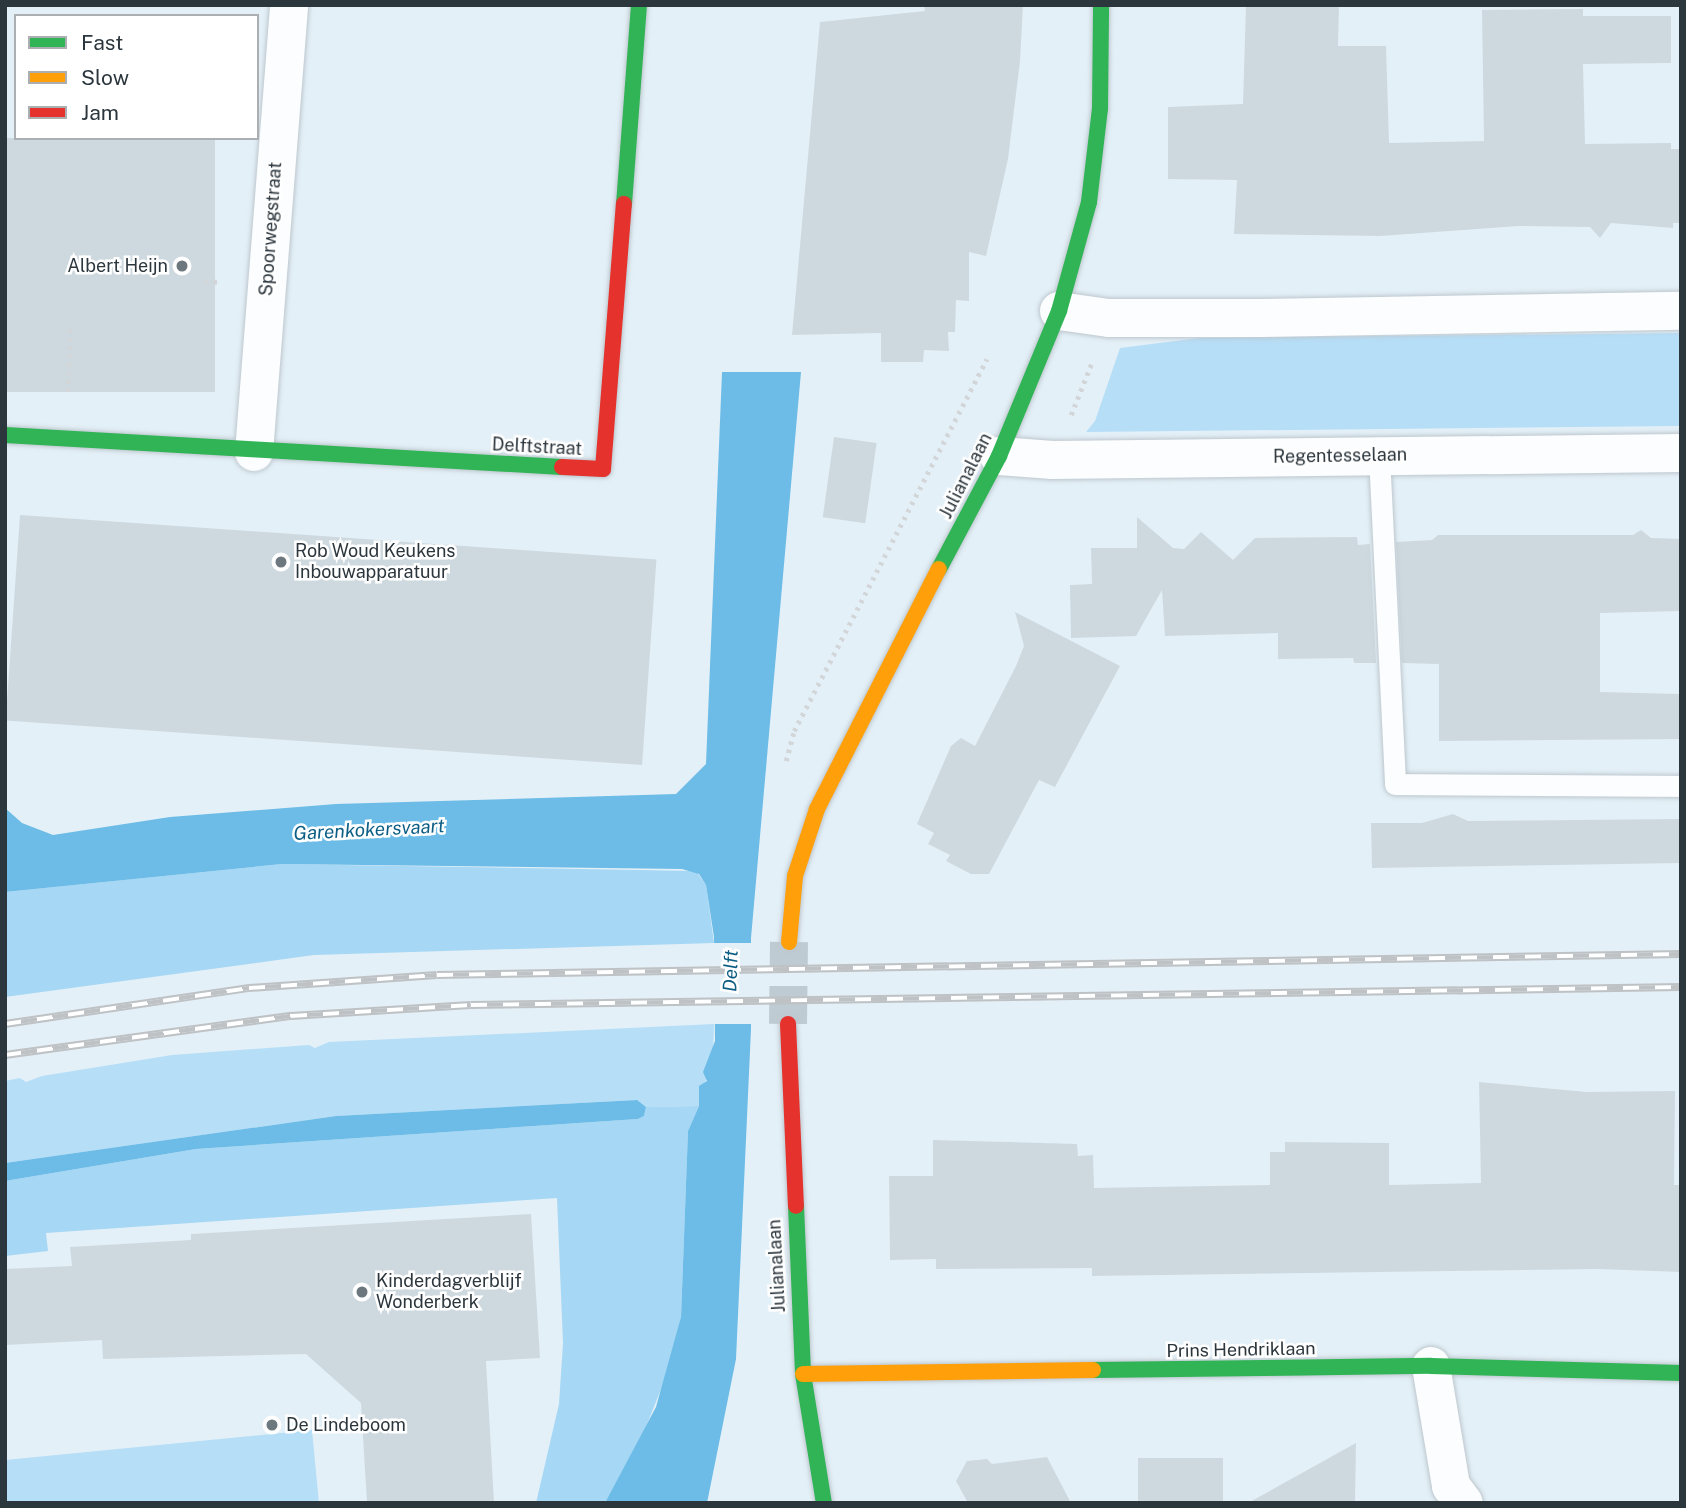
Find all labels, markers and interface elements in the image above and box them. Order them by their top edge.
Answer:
legend [14,14,259,140]
text: Fast [81,30,123,55]
text: Slow [81,65,129,90]
text: Jam [81,100,119,125]
street label: Spoorwegstraat [256,161,286,297]
place label: Albert Heijn [67,255,168,277]
marker: Albert Heijn [174,258,190,274]
street label: Julianalaan [935,430,997,522]
street label: Delftstraat [491,434,583,460]
street label: Regentesselaan [1273,444,1407,468]
place label: Rob Woud Keukens Inbouwapparatuur [295,541,456,584]
marker: Rob Woud Keukens Inbouwapparatuur [273,554,289,570]
water label: Garenkokersvaart [293,815,445,845]
water label: Delft [719,950,743,992]
street label: Julianalaan [764,1219,790,1313]
place label: Kinderdagverblijf Wonderberk [376,1271,522,1314]
marker: Kinderdagverblijf Wonderberk [354,1284,370,1300]
street label: Prins Hendriklaan [1166,1338,1316,1362]
place label: De Lindeboom [286,1414,406,1436]
marker: De Lindeboom [264,1417,280,1433]

